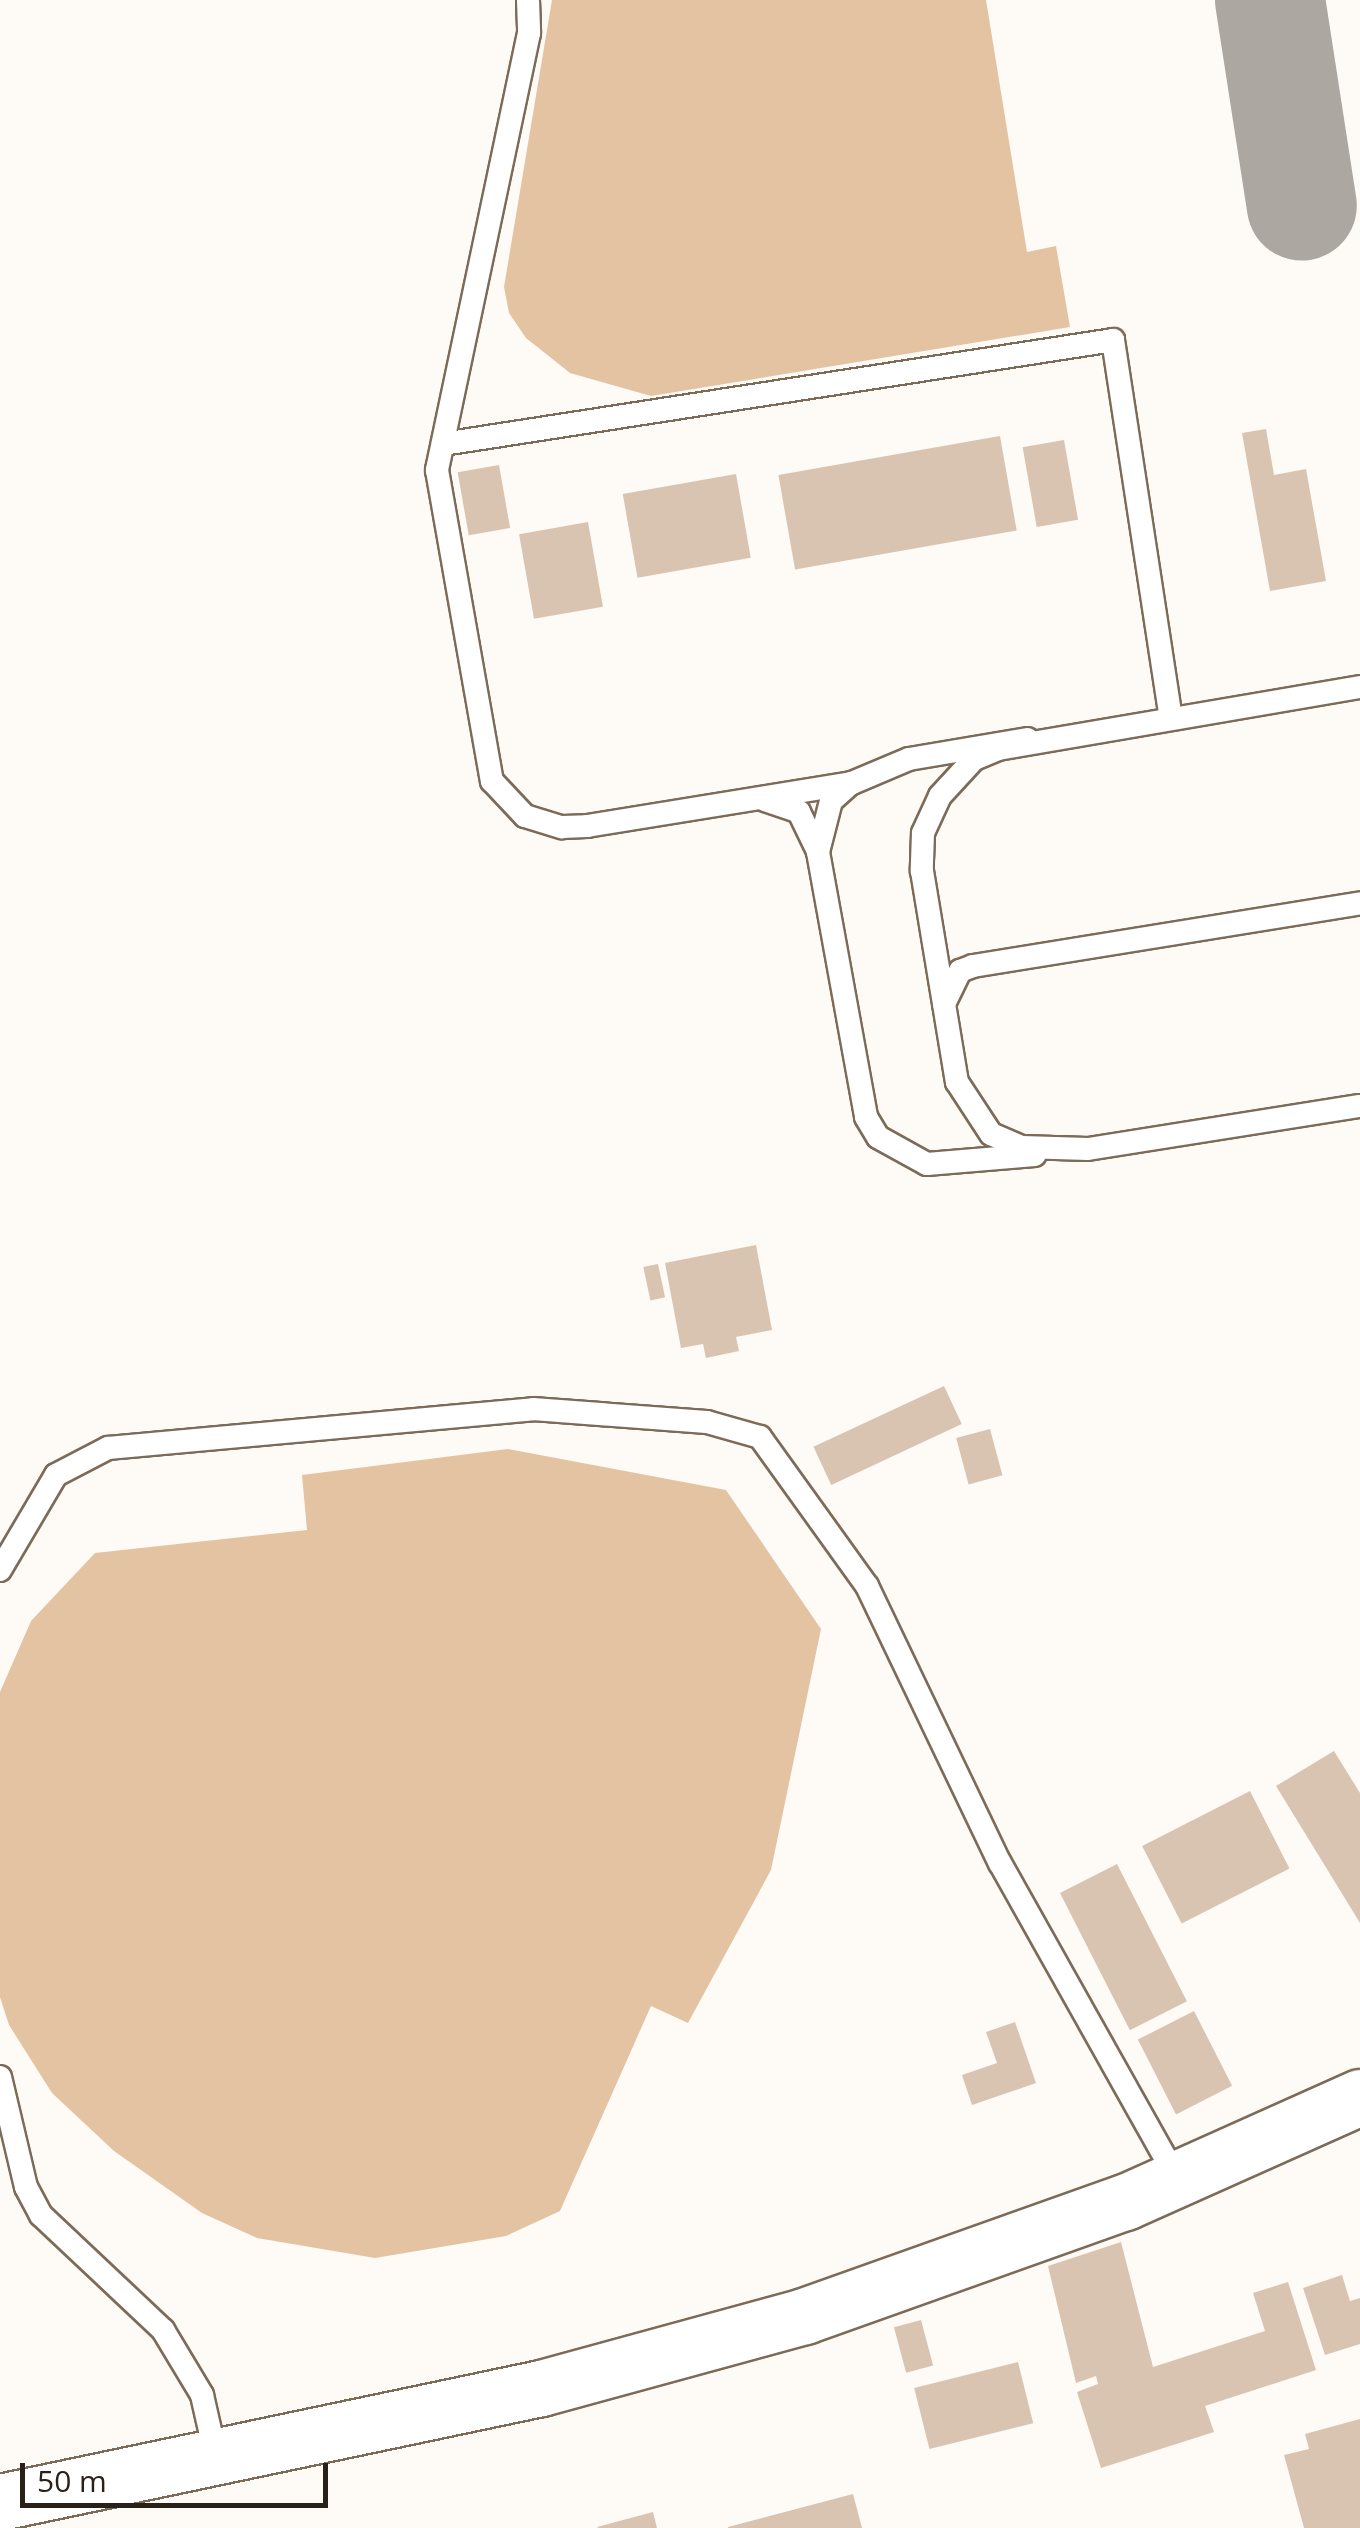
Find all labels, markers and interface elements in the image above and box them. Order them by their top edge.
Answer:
scale bar [25,2443,332,2505]
text: 50 m [37,2460,107,2501]

